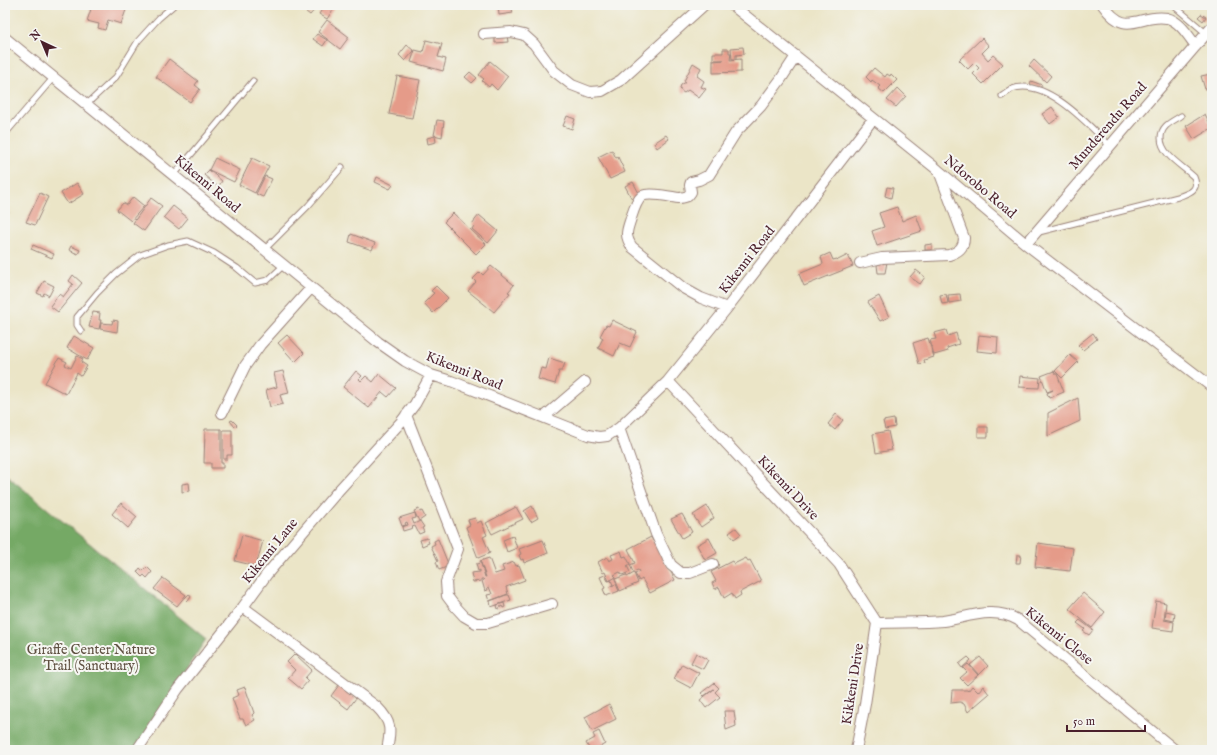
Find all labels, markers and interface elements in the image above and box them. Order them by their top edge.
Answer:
north arrow [22,22,62,62]
text: N [27,27,44,45]
street label: Munderendu Road [1065,78,1151,173]
street label: Kikenni Road [170,151,244,217]
street label: Ndorobo Road [940,151,1020,223]
street label: Kikenni Road [715,222,779,297]
street label: Kikenni Road [423,347,505,395]
street label: Kikenni Drive [753,452,823,525]
street label: Kikenni Lane [238,514,302,587]
street label: Kikenni Close [1021,603,1097,669]
park label: Giraffe Center Nature Trail (Sanctuary) [27,641,156,675]
street label: Kikkeni Drive [838,642,868,726]
scale bar [1067,707,1145,733]
text: 50 m [1073,714,1095,729]

